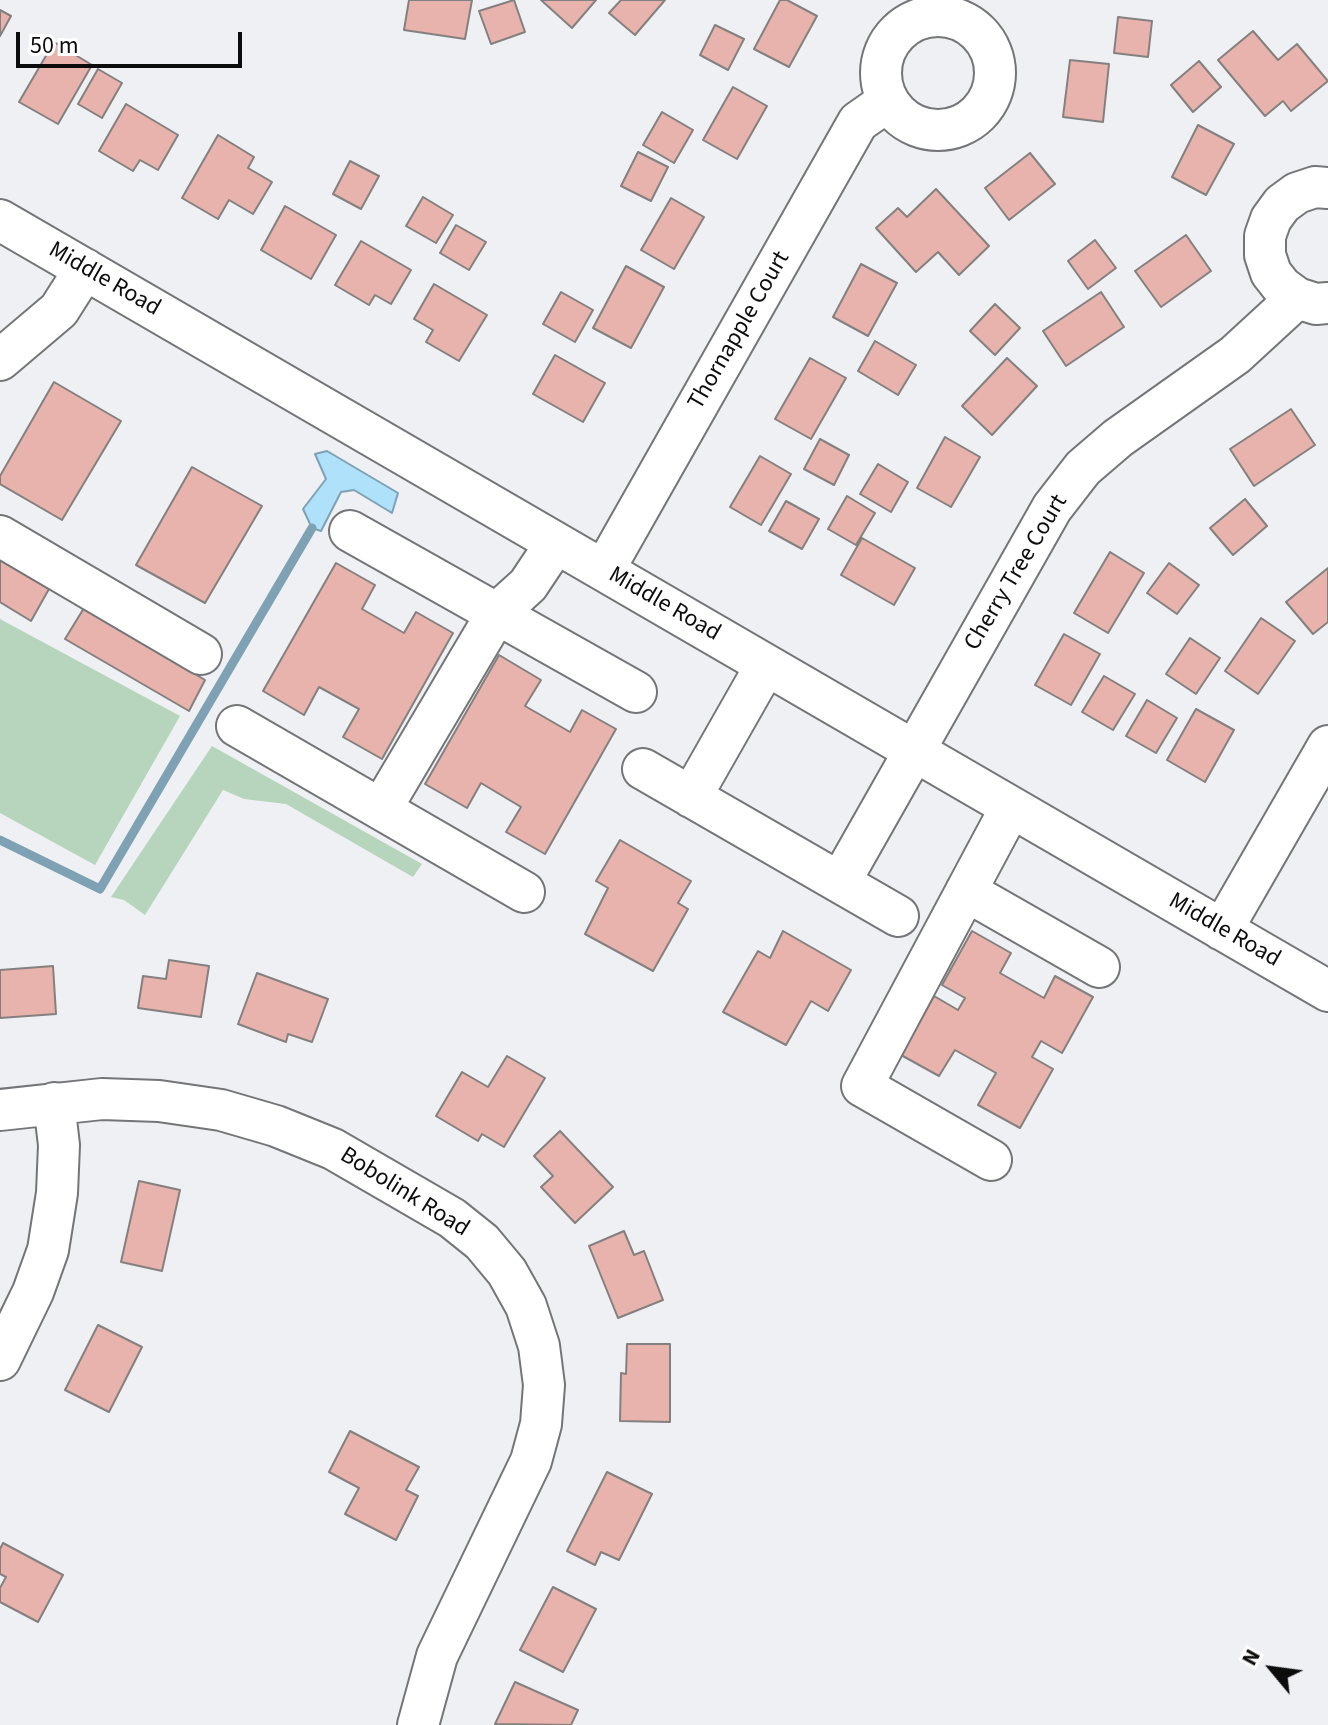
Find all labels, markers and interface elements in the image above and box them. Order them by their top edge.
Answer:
scale bar [20,16,246,66]
text: 50 m [30,28,79,63]
street label: Middle Road [43,236,165,324]
street label: Thornapple Court [683,247,797,415]
street label: Cherry Tree Court [959,490,1075,656]
street label: Middle Road [603,561,725,649]
street label: Middle Road [1163,887,1285,975]
street label: Bobolink Road [334,1142,474,1244]
north arrow [1232,1629,1312,1709]
text: N [1233,1643,1269,1672]

